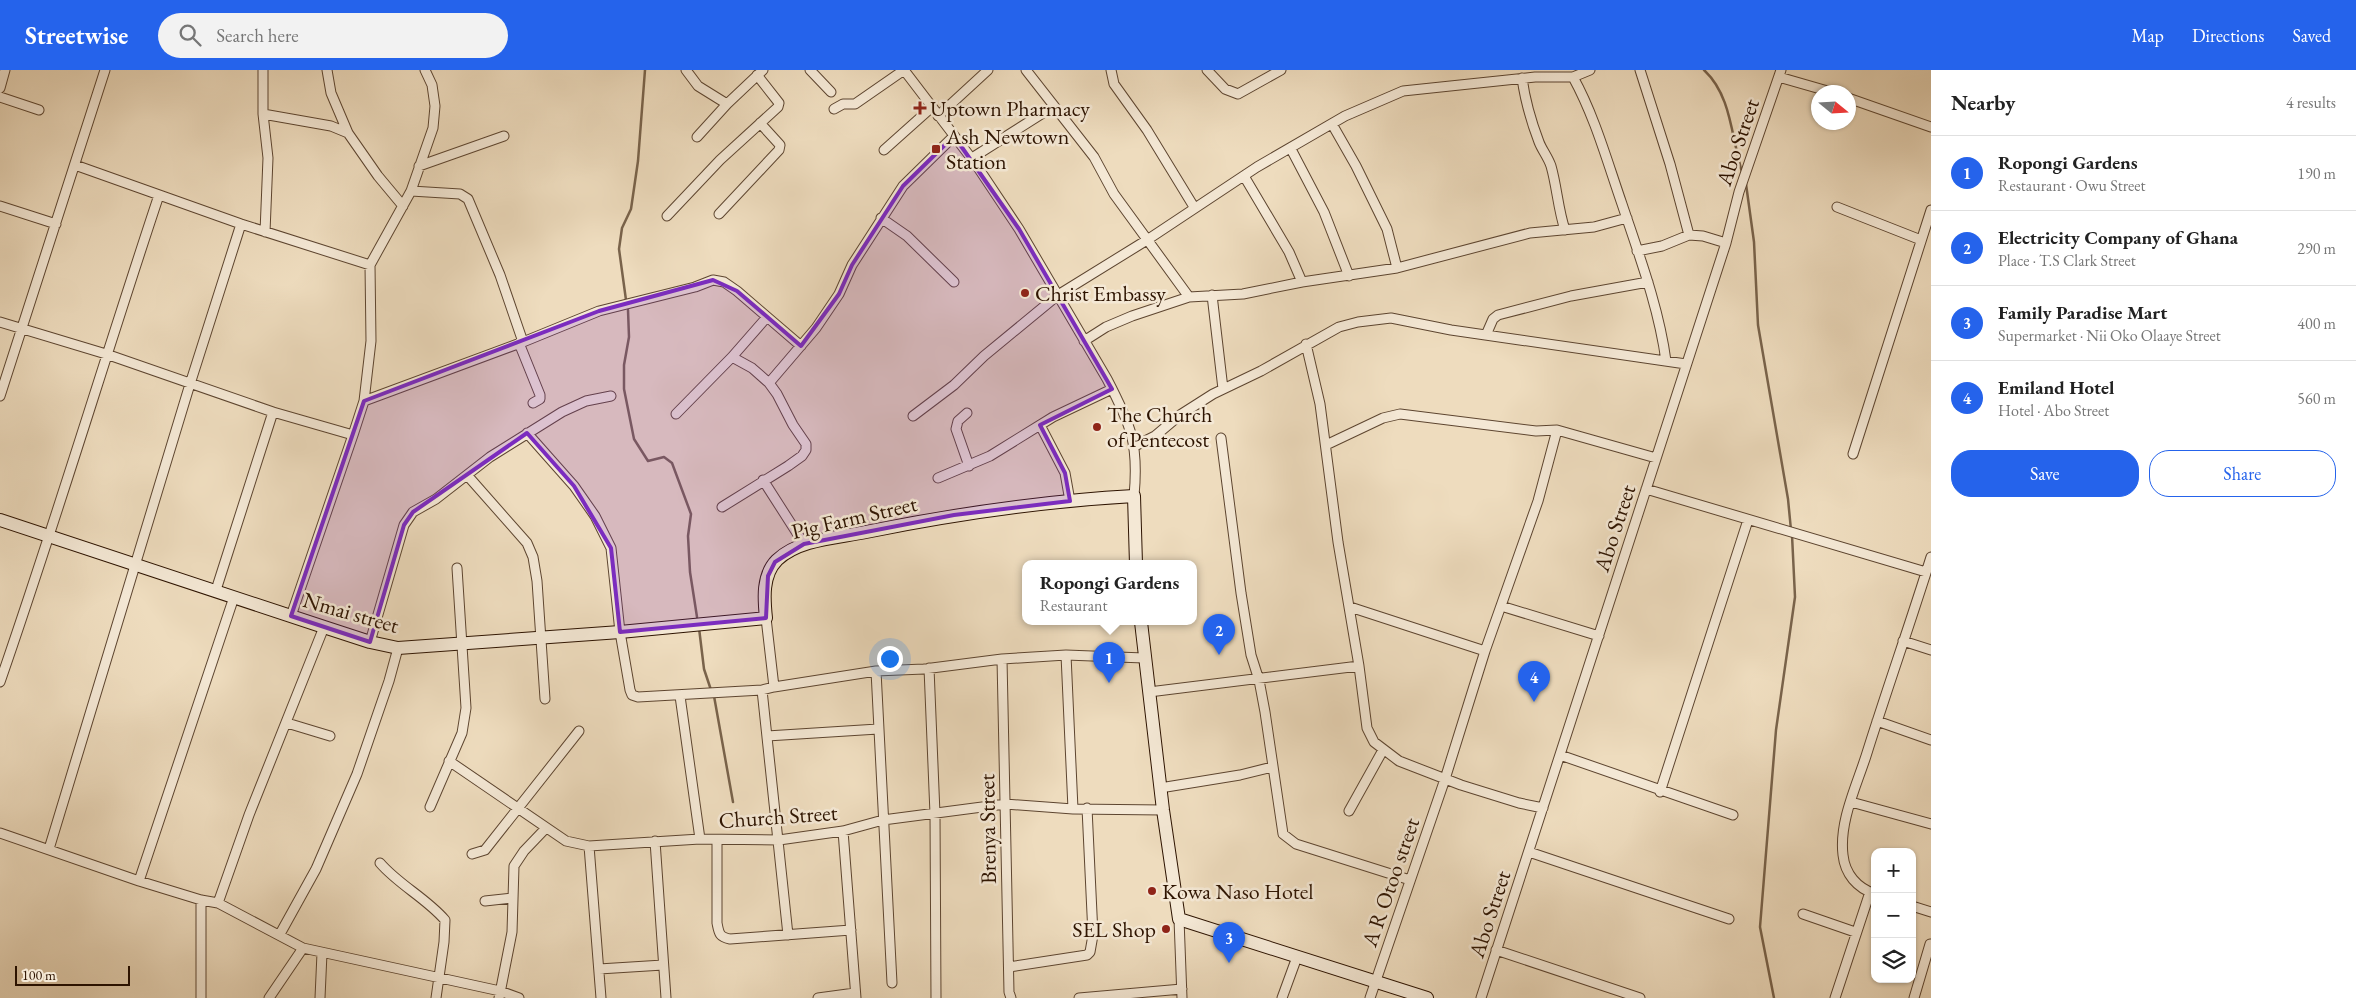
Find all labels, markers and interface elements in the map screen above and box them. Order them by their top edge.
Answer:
search box [158,13,508,58]
text: Streetwise [25,20,128,51]
icon: search [176,21,204,49]
text: Search here [216,23,299,48]
text: Map [2132,24,2164,47]
text: Directions [2192,24,2264,47]
text: Saved [2292,24,2331,47]
north arrow [1811,85,1856,130]
text: Nearby [1951,89,2015,116]
text: 4 results [2286,92,2336,113]
place label: Uptown Pharmacy [930,94,1090,123]
street label: Abo Street [1709,95,1766,190]
marker: Uptown Pharmacy [914,102,926,114]
place label: Ash Newtown Station [945,122,1070,176]
marker: Ash Newtown Station [930,143,942,155]
text: Ropongi Gardens [1998,150,2138,175]
text: 1 [1963,163,1971,184]
text: 190 m [2297,163,2336,184]
text: Restaurant · Owu Street [1998,175,2145,196]
text: Electricity Company of Ghana [1998,225,2238,250]
text: 2 [1963,238,1971,259]
text: 290 m [2297,238,2336,259]
text: Place · T.S Clark Street [1998,250,2136,271]
place label: Christ Embassy [1035,279,1166,308]
marker: Christ Embassy [1019,287,1031,299]
text: Family Paradise Mart [1998,300,2167,325]
text: 3 [1963,313,1971,334]
text: 400 m [2297,313,2336,334]
text: Supermarket · Nii Oko Olaaye Street [1998,325,2221,346]
text: Emiland Hotel [1998,375,2114,400]
text: 4 [1963,388,1971,409]
text: 560 m [2297,388,2336,409]
place label: The Church of Pentecost [1107,400,1212,454]
text: Hotel · Abo Street [1998,400,2109,421]
marker: The Church of Pentecost [1091,421,1103,433]
button: Save [1951,450,2139,497]
button: Share [2149,450,2336,497]
street label: Abo Street [1586,481,1642,576]
street label: Pig Farm Street [788,489,920,546]
popup [1022,560,1197,625]
text: Ropongi Gardens [1040,570,1179,595]
street label: Nmai street [300,585,402,640]
text: Restaurant [1040,595,1108,616]
pin: 2 [1203,614,1235,655]
pin: 1 [1093,642,1125,683]
your location [877,646,903,672]
pin: 4 [1518,661,1550,702]
street label: Brenya Street [972,773,1003,884]
street label: Church Street [718,798,838,835]
street label: A R Otoo street [1354,814,1426,952]
map controls [1871,848,1916,983]
button: + [1871,848,1916,893]
street label: Abo Street [1461,867,1517,962]
place label: Kowa Naso Hotel [1162,877,1314,906]
marker: Kowa Naso Hotel [1146,885,1158,897]
button: − [1871,893,1916,938]
place label: SEL Shop [1072,915,1156,944]
pin: 3 [1213,922,1245,963]
marker: SEL Shop [1160,923,1172,935]
button: layers [1871,938,1916,983]
scale bar [15,963,130,986]
text: 100 m [22,966,56,984]

